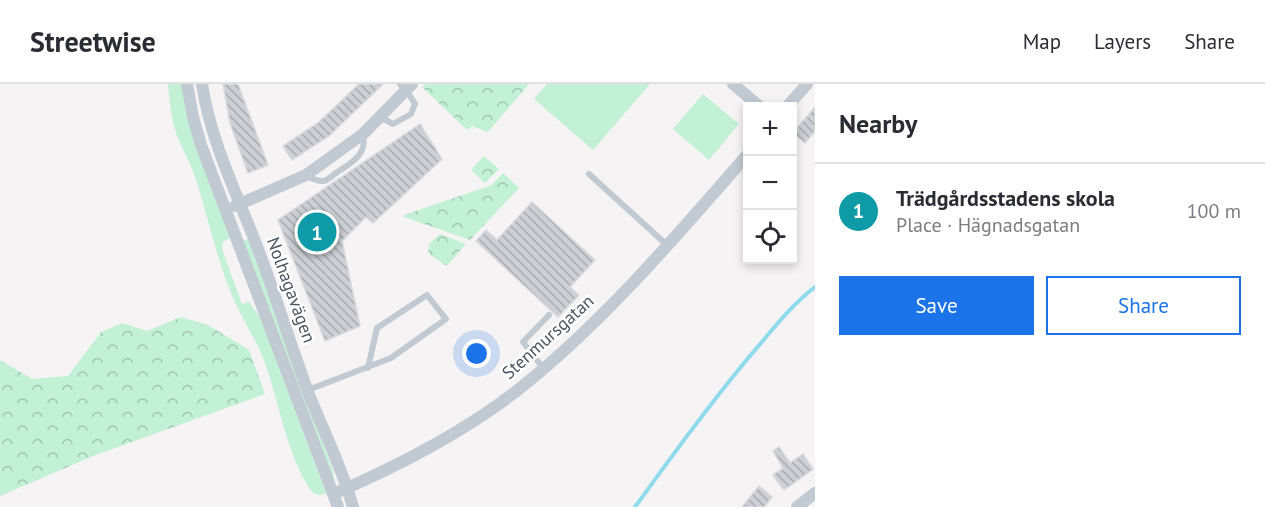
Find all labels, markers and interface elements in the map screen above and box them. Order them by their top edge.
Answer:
text: Streetwise [30,23,156,60]
text: Map [1023,28,1061,55]
text: Layers [1094,28,1151,55]
text: Share [1184,28,1235,55]
map controls [743,102,797,264]
button: + [743,102,797,156]
text: Nearby [839,107,917,140]
button: − [743,156,797,210]
text: Trädgårdsstadens skola [896,184,1115,212]
text: 1 [853,198,864,224]
text: 100 m [1187,198,1241,224]
pin: 1 [298,210,336,254]
button: locate [743,210,797,264]
text: Place · Hägnadsgatan [896,212,1080,238]
street label: Nolhagavägen [262,234,321,346]
button: Save [839,276,1034,335]
button: Share [1046,276,1241,335]
street label: Stenmursgatan [497,289,598,384]
your location [462,339,491,368]

